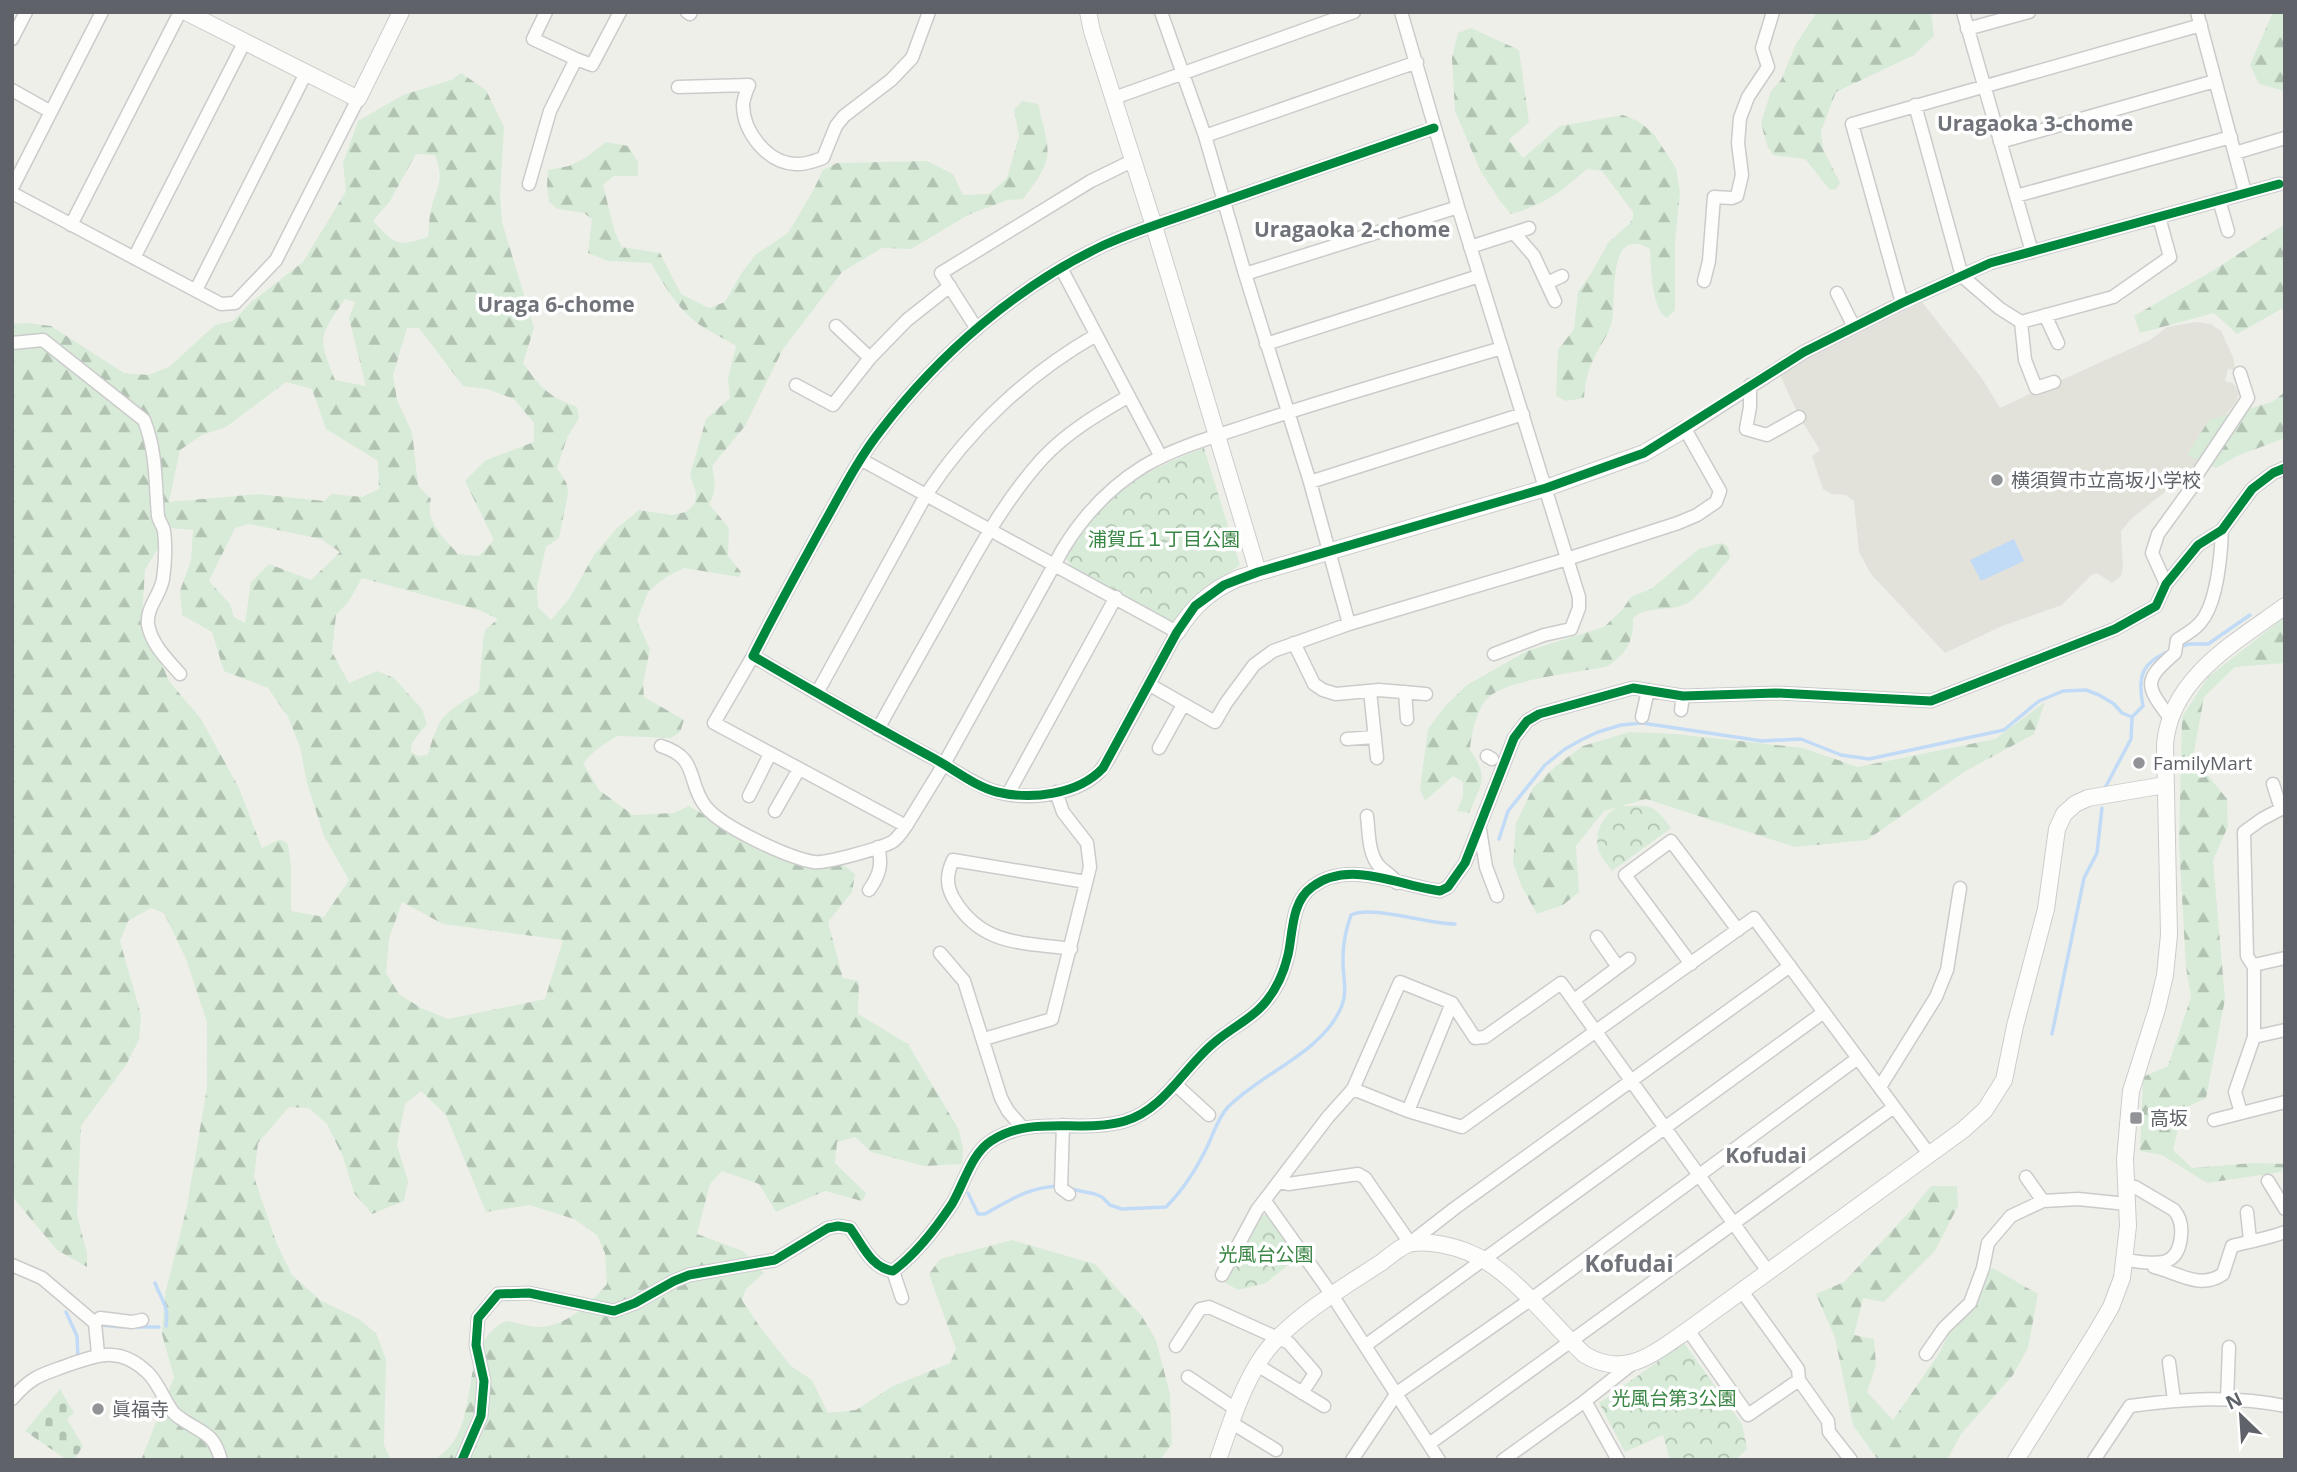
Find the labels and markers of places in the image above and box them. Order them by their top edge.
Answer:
place label: 横須賀市立高坂小学校 [2011,467,2201,493]
marker: 横須賀市立高坂小学校 [1989,472,2005,488]
place label: FamilyMart [2153,750,2252,776]
marker: FamilyMart [2131,755,2147,771]
place label: 高坂 [2150,1105,2188,1131]
marker: 高坂 [2128,1110,2144,1126]
place label: 眞福寺 [112,1396,169,1422]
marker: 眞福寺 [90,1401,106,1417]

